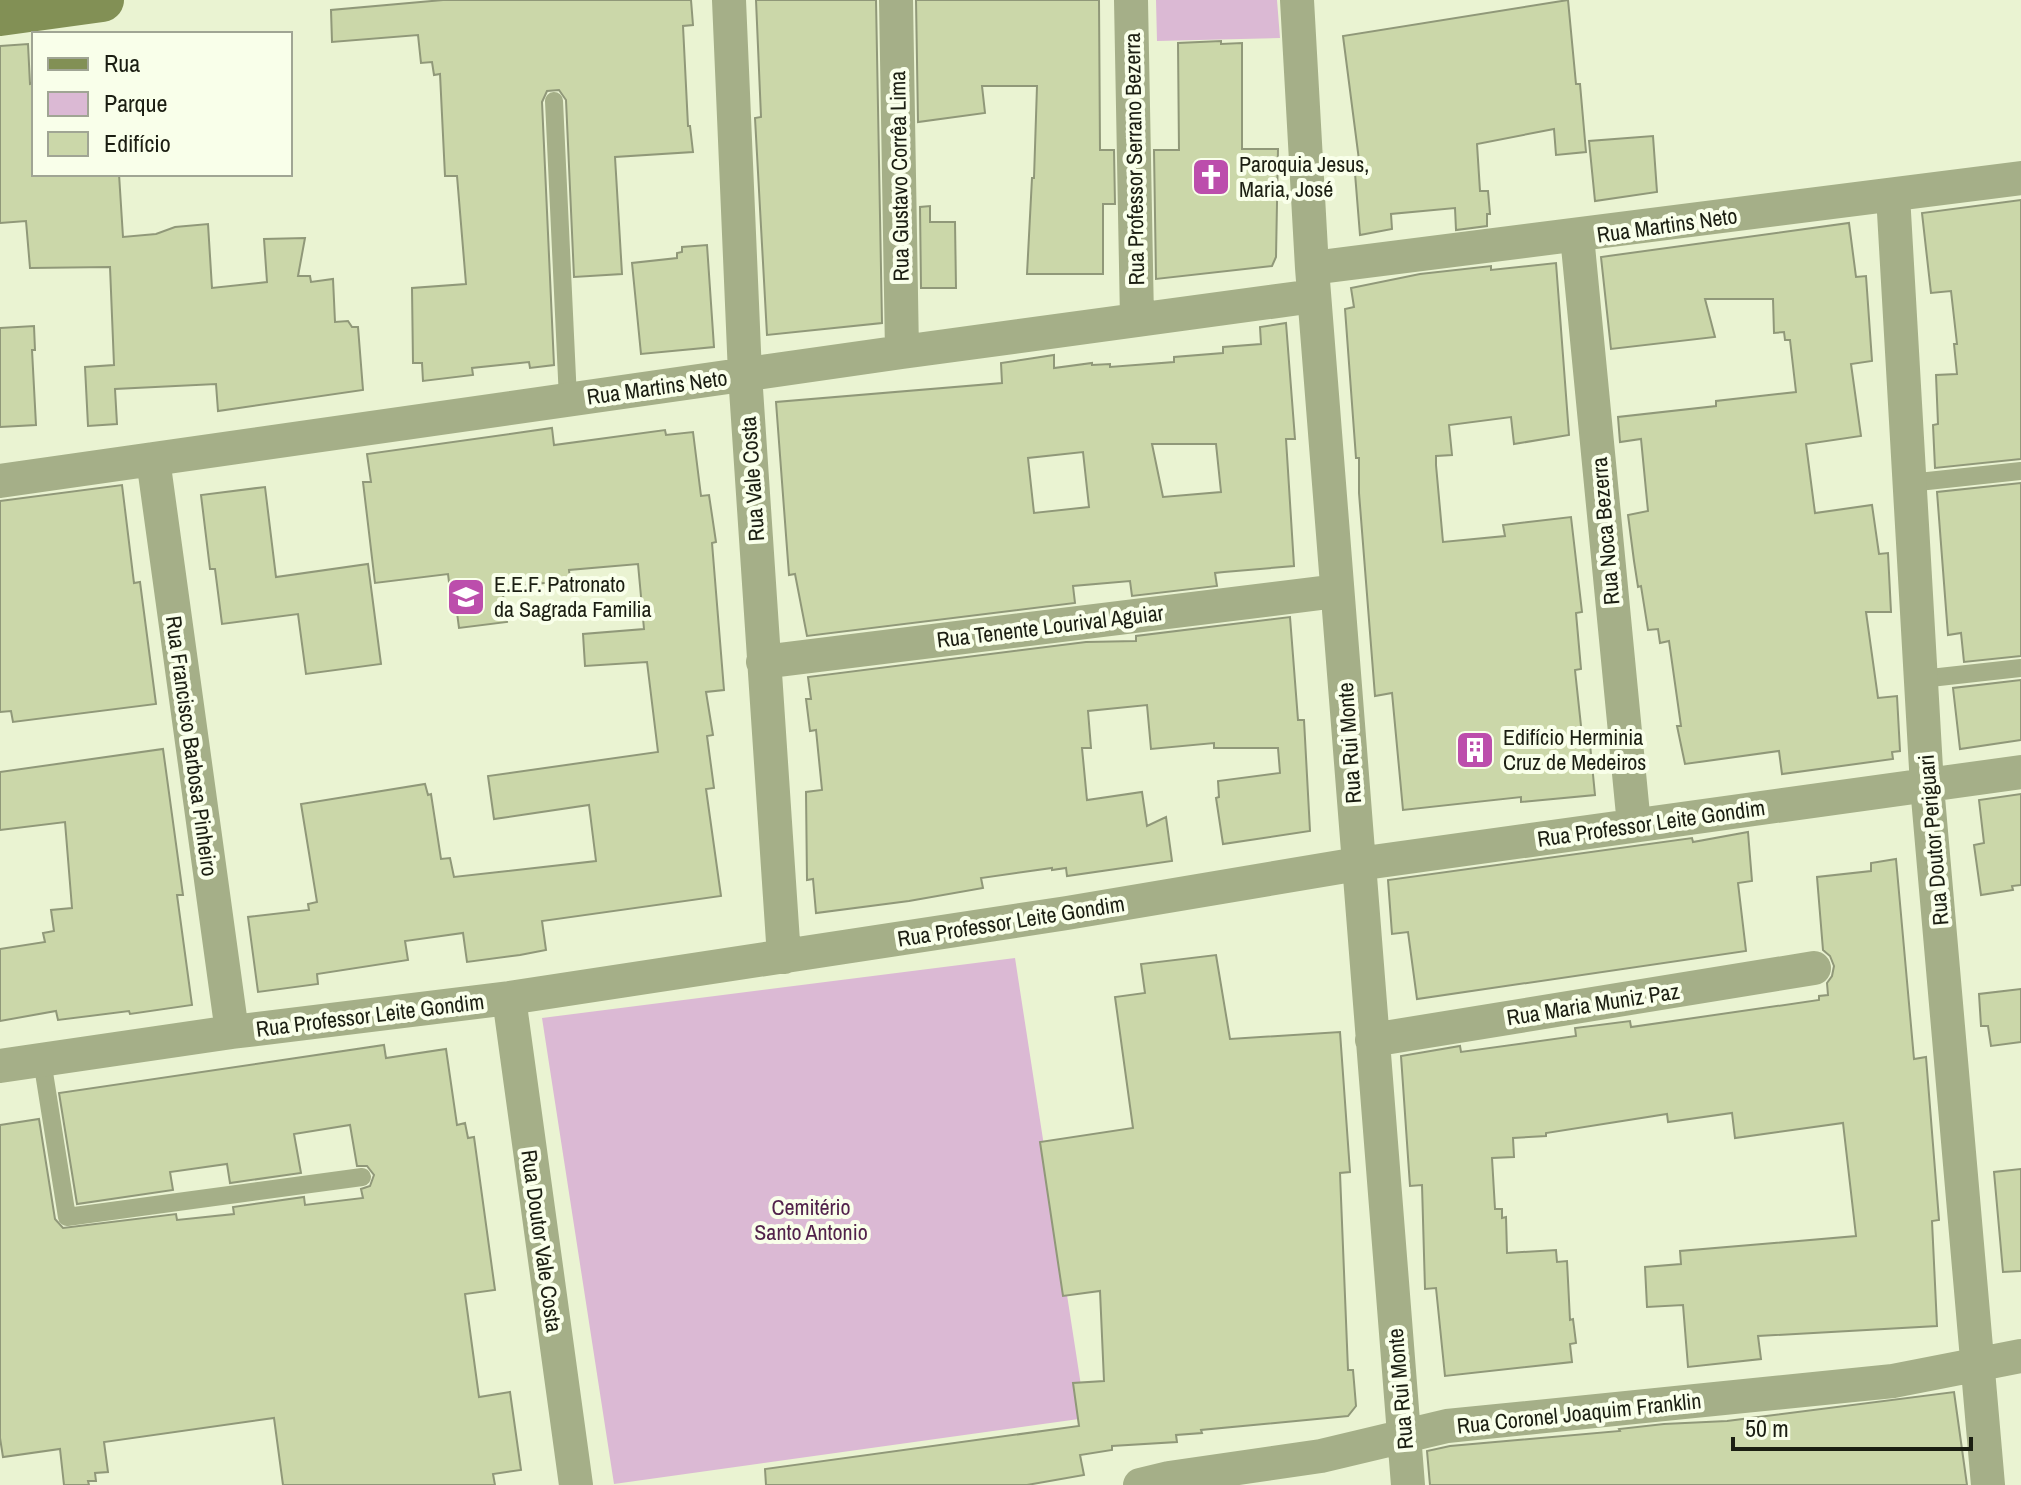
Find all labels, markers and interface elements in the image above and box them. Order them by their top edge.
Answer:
legend [32,32,292,176]
street label: Rua Professor Serrano Bezerra [1117,32,1151,286]
text: Rua [104,47,140,79]
street label: Rua Gustavo Corrêa Lima [882,70,916,282]
text: Parque [104,87,167,119]
text: Edifício [104,127,171,159]
place label: Paroquia Jesus, Maria, José [1239,149,1369,204]
church icon: Paroquia Jesus, Maria, José [1190,156,1232,198]
street label: Rua Martins Neto [1595,200,1739,250]
street label: Rua Martins Neto [585,362,729,412]
street label: Rua Vale Costa [733,416,771,542]
street label: Rua Noca Bezerra [1584,456,1626,606]
place label: E.E.F. Patronato da Sagrada Familia [494,569,652,624]
school or university icon: E.E.F. Patronato da Sagrada Familia [445,576,487,618]
street label: Rua Tenente Lourival Aguiar [935,597,1165,655]
street label: Rua Francisco Barbosa Pinheiro [159,614,225,878]
street label: Rua Rui Monte [1330,681,1368,805]
place label: Edifício Herminia Cruz de Medeiros [1503,722,1646,777]
building icon: Edifício Herminia Cruz de Medeiros [1454,729,1496,771]
street label: Rua Doutor Periguari [1911,753,1955,927]
street label: Rua Professor Leite Gondim [1535,792,1767,854]
street label: Rua Professor Leite Gondim [895,888,1127,954]
street label: Rua Maria Muniz Paz [1504,976,1682,1032]
street label: Rua Professor Leite Gondim [254,986,486,1044]
street label: Rua Doutor Vale Costa [514,1148,570,1334]
park label: Cemitério Santo Antonio [754,1192,868,1247]
street label: Rua Rui Monte [1380,1327,1420,1451]
street label: Rua Coronel Joaquim Franklin [1455,1385,1703,1441]
scale bar [1733,1401,1971,1451]
text: 50 m [1745,1412,1789,1444]

